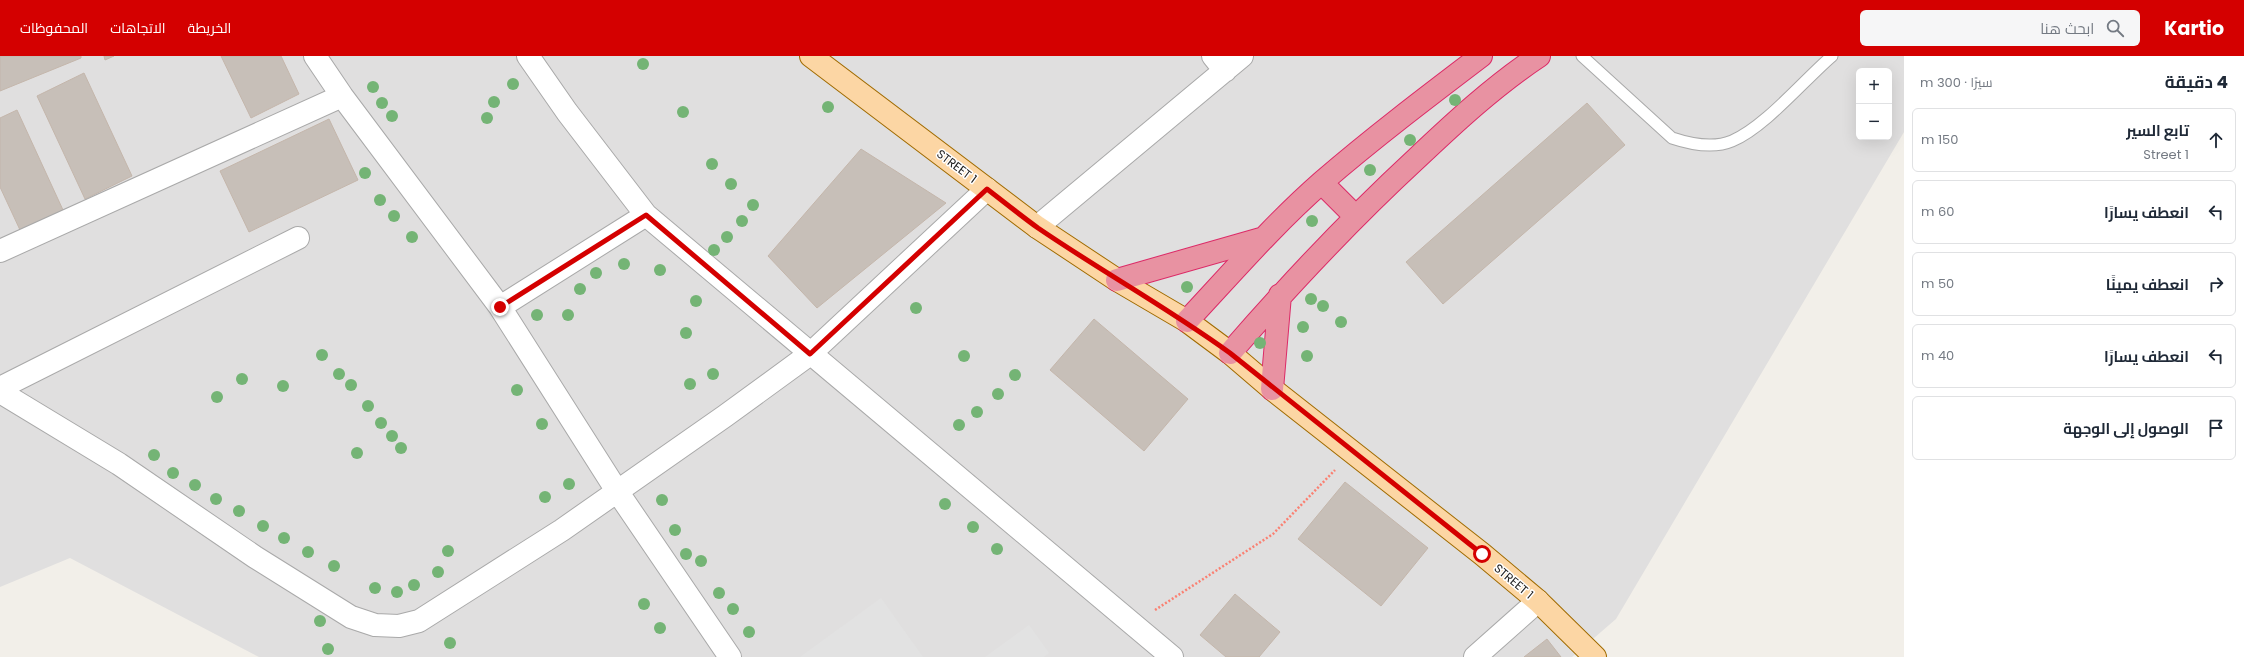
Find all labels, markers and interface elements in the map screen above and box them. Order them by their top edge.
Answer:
search box [1860,10,2140,46]
text: Kartio [2164,15,2224,42]
icon: search [2104,17,2126,39]
text: المحفوظات [20,18,88,38]
text: الاتجاهات [110,18,166,38]
text: الخريطة [188,18,231,38]
text: ابحث هنا [2040,18,2094,39]
map controls [1856,68,1892,140]
button: + [1856,68,1892,104]
text: 4 دقيقة [2165,70,2228,94]
text: سيرًا · 300 m [1920,73,1993,92]
button: − [1856,104,1892,140]
text: تابع السير [2126,120,2189,141]
icon: ahead [2205,129,2227,151]
text: 150 m [1921,130,1958,149]
street label: STREET 1 [933,145,981,187]
text: Street 1 [2143,145,2189,164]
icon: left [2205,201,2227,223]
text: 60 m [1921,202,1954,221]
text: انعطف يسارًا [2104,202,2189,223]
icon: right [2205,273,2227,295]
text: 50 m [1921,274,1954,293]
text: انعطف يمينًا [2106,274,2189,295]
route end [491,298,509,316]
icon: left [2205,345,2227,367]
text: 40 m [1921,346,1954,365]
text: انعطف يسارًا [2104,346,2189,367]
icon: arrive [2205,417,2227,439]
text: الوصول إلى الوجهة [2063,418,2189,439]
route start [1473,545,1491,563]
street label: STREET 1 [1491,559,1537,603]

